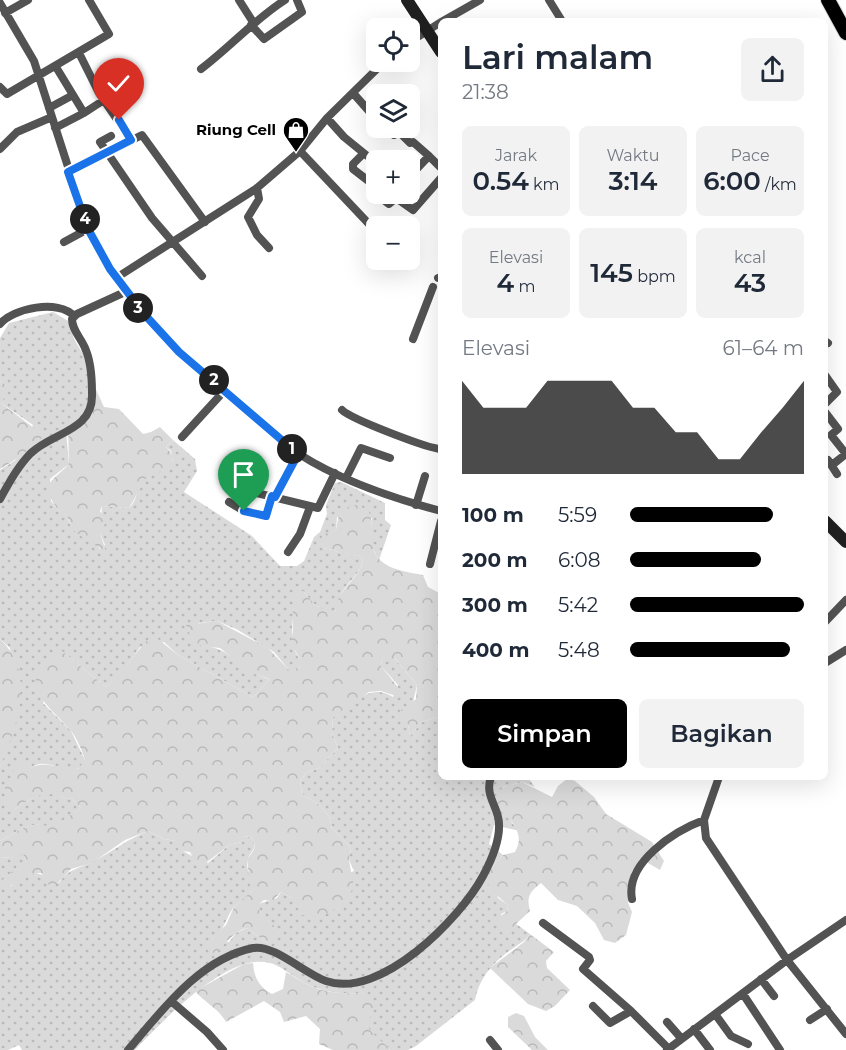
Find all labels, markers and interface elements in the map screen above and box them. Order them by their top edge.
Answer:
map controls [366,18,420,270]
button: locate [366,18,420,72]
text: Lari malam [462,37,653,77]
button: share [741,38,804,101]
pin [93,58,144,120]
icon: check [102,67,135,100]
text: 21:38 [462,80,509,104]
button: layers [366,84,420,138]
shop icon: Riung Cell [281,115,311,153]
place label: Riung Cell [196,120,276,139]
text: Jarak [495,146,537,165]
text: Waktu [606,146,660,165]
text: Pace [730,146,770,165]
button: + [366,150,420,204]
text: 0.54 [473,165,529,197]
text: 3:14 [608,165,658,197]
text: 6:00 [703,165,761,197]
text: km [529,175,559,194]
text: /km [761,175,797,194]
pin: 4 [70,204,100,234]
text: 4 [79,209,91,228]
button: − [366,216,420,270]
text: Elevasi [489,248,543,267]
text: kcal [734,248,766,267]
text: 145 [590,257,633,289]
text: 4 [497,267,514,299]
text: bpm [633,267,676,286]
text: 43 [734,267,766,299]
text: m [514,277,535,296]
pin: 3 [123,293,153,323]
text: 3 [133,298,143,317]
text: Elevasi [462,336,530,360]
text: 61–64 m [723,336,804,360]
pin: 2 [199,365,229,395]
text: 2 [209,370,219,389]
pin: 1 [277,434,307,464]
text: 1 [289,439,295,458]
pin [218,449,269,511]
icon: arrive [227,458,260,491]
text: 100 m [462,503,524,527]
text: 5:59 [558,503,597,527]
text: 200 m [462,548,528,572]
text: 6:08 [558,548,600,572]
text: 300 m [462,593,528,617]
text: 5:42 [558,593,598,617]
text: 400 m [462,638,530,662]
text: 5:48 [558,638,600,662]
button: Simpan [462,699,627,768]
button: Bagikan [639,699,804,768]

